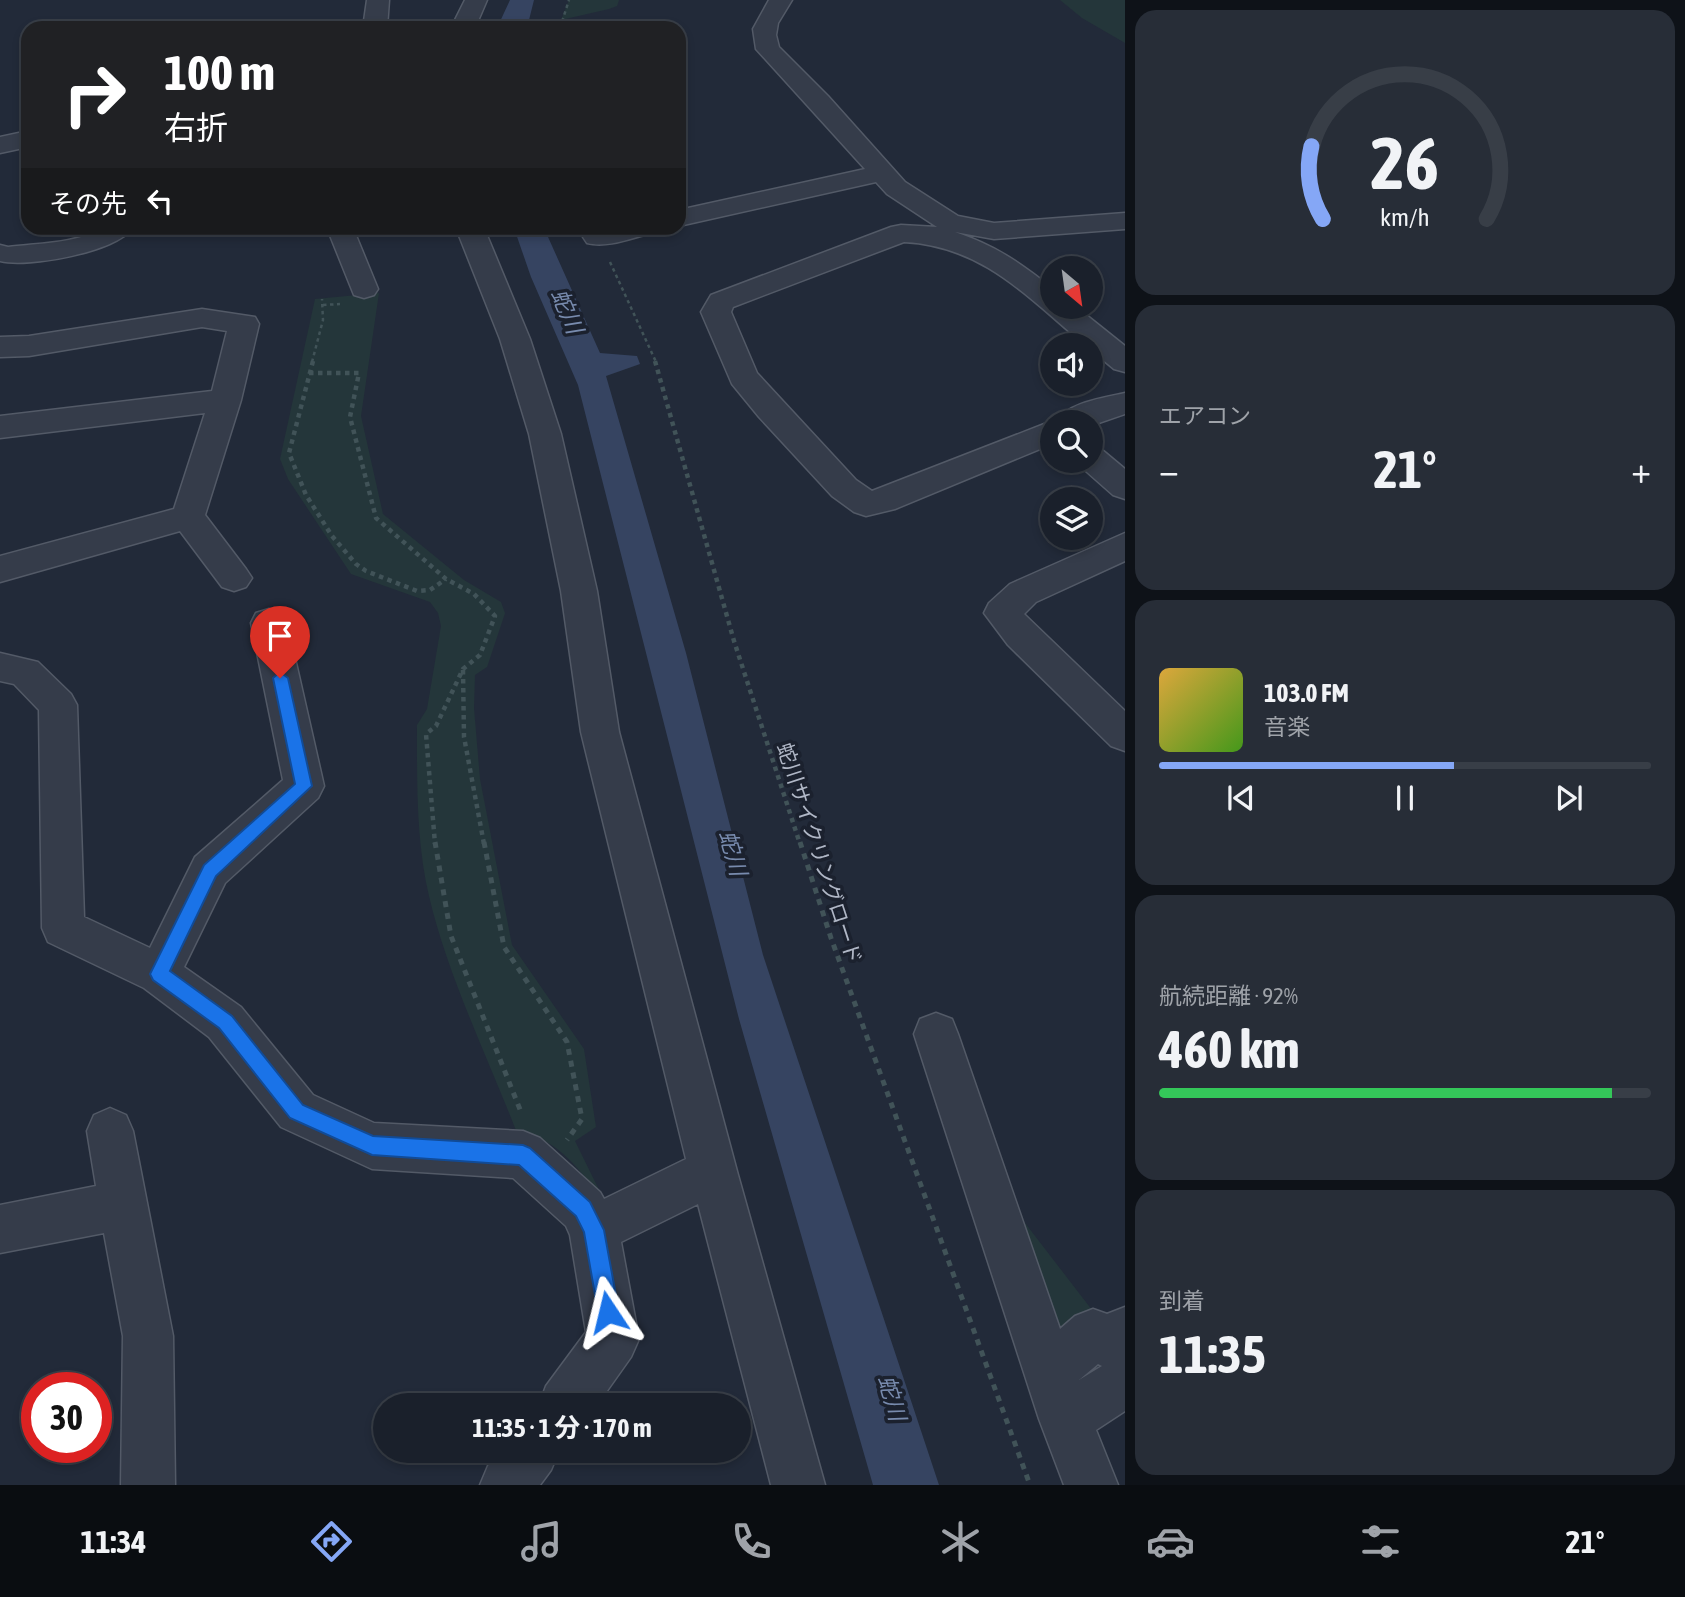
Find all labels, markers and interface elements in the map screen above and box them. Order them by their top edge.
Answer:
text: 100 m [164,44,275,100]
icon: right [49,49,140,140]
text: 右折 [164,109,228,146]
text: 26 [1371,121,1439,204]
icon: left [141,182,179,220]
text: その先 [49,189,127,219]
text: km/h [1380,202,1430,230]
north arrow [1040,256,1102,318]
map controls [1040,256,1103,550]
water label: 蛇川 [546,285,589,340]
button: sound [1040,333,1103,396]
text: エアコン [1159,403,1251,429]
button: search [1040,410,1103,473]
text: 21° [1373,439,1437,499]
text: − [1159,448,1179,491]
text: + [1631,448,1651,491]
button: layers [1040,487,1103,550]
pin [250,606,310,678]
icon: arrive [261,617,299,655]
text: 103.0 FM [1264,678,1349,708]
text: 音楽 [1264,714,1310,740]
street label: 蛇川サイクリングロード [773,740,867,966]
icon: previous [1222,779,1260,817]
icon: pause [1386,779,1424,817]
icon: next [1550,779,1588,817]
water label: 蛇川 [714,827,753,882]
text: 航続距離 · 92% [1159,983,1298,1009]
text: 460 km [1159,1019,1300,1079]
position arrow [571,1275,645,1349]
text: 到着 [1159,1288,1205,1314]
text: 11:35 [1159,1324,1266,1384]
speed limit sign: 30 [21,1372,112,1463]
water label: 蛇川 [873,1372,912,1427]
text: 11:35 · 1 分 · 170 m [472,1413,652,1443]
icon: directions [307,1517,356,1566]
icon: music [517,1517,566,1566]
icon: phone [727,1517,776,1566]
icon: climate [936,1517,985,1566]
icon: car [1146,1517,1195,1566]
icon: filters [1356,1517,1405,1566]
text: 11:34 [80,1523,146,1560]
text: 21° [1566,1523,1605,1560]

